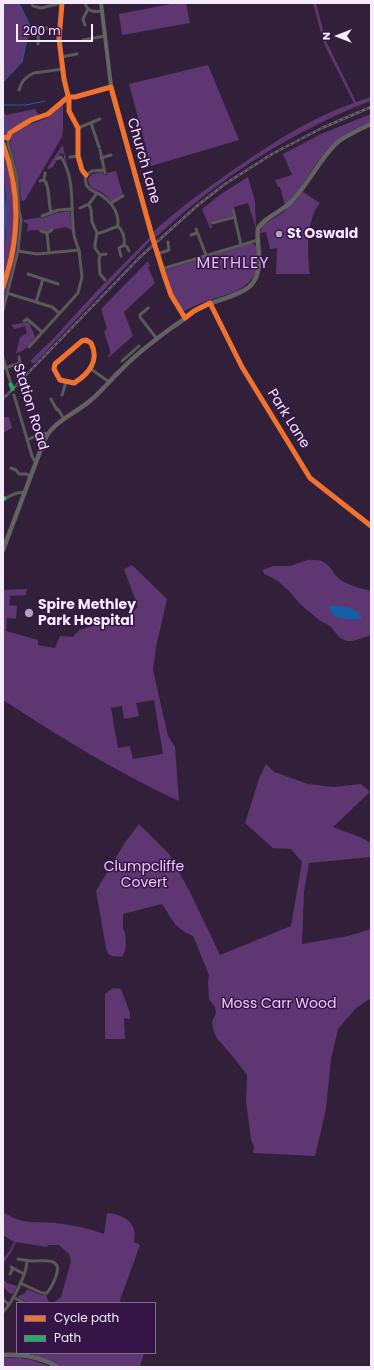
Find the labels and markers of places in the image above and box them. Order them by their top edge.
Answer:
place label: St Oswald [287,226,358,242]
marker: St Oswald [274,229,284,239]
place label: Spire Methley Park Hospital [38,597,136,630]
marker: Spire Methley Park Hospital [23,607,35,619]

